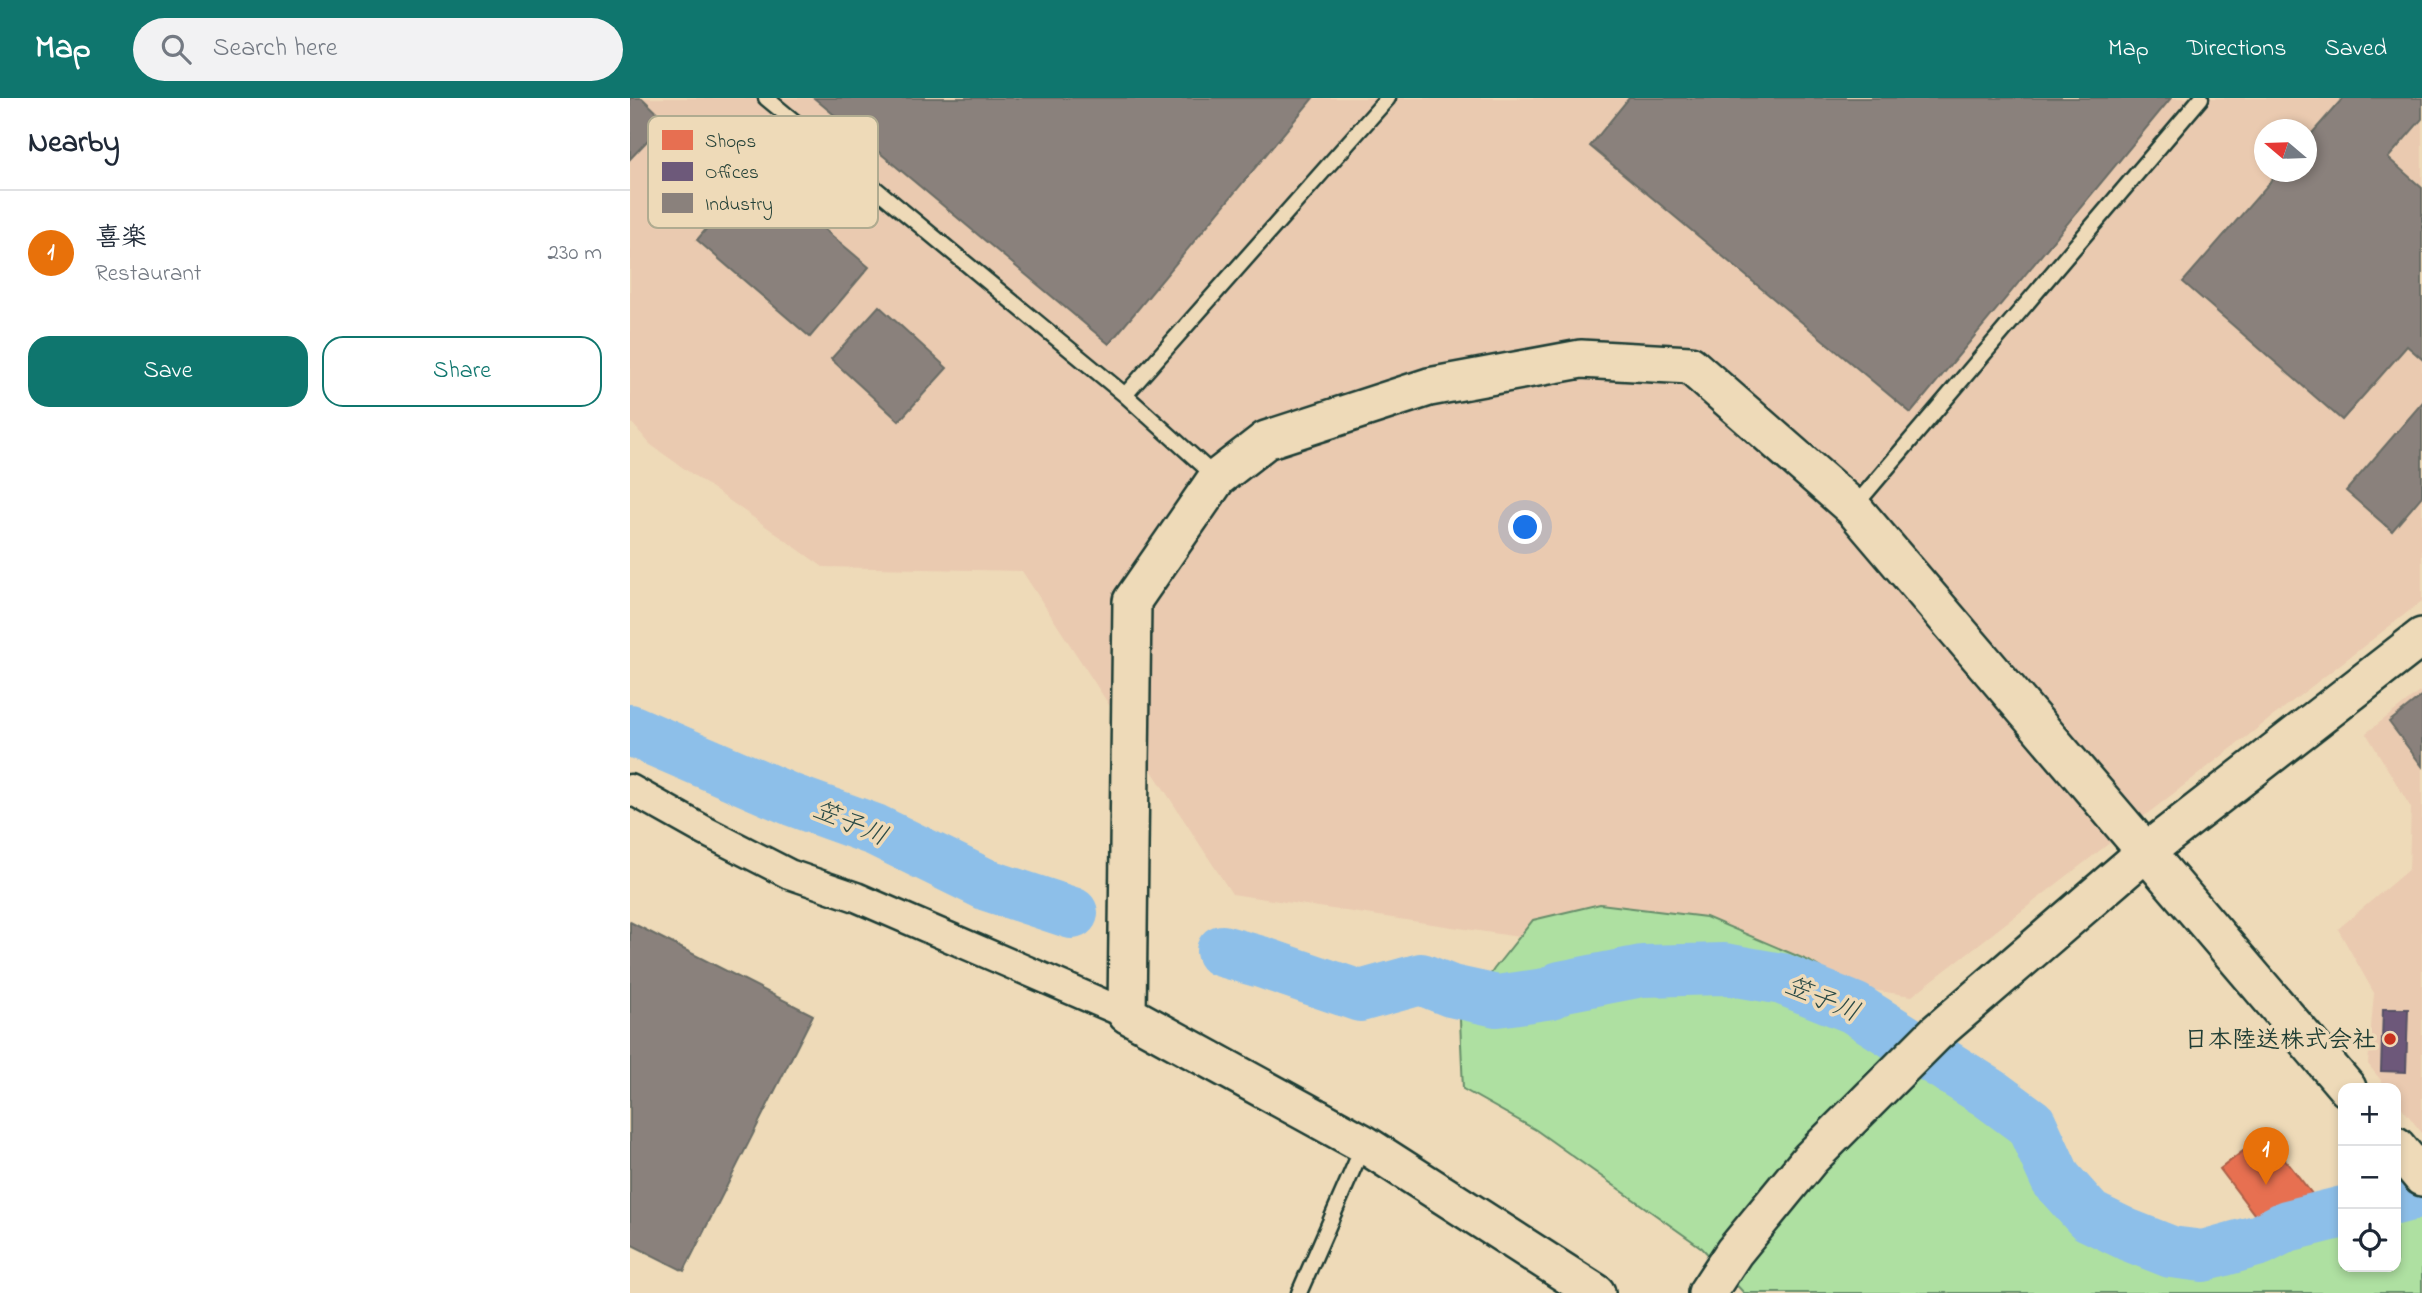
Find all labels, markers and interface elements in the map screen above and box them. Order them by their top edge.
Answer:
search box [133,18,623,81]
text: Map [35,25,91,73]
icon: search [157,30,195,68]
text: Search here [213,30,337,68]
text: Map [2108,32,2149,67]
text: Directions [2187,32,2286,67]
text: Saved [2324,32,2387,67]
legend [648,116,878,228]
north arrow [2254,119,2317,182]
text: Nearby [28,122,120,166]
text: Shops [705,129,756,156]
text: Offices [705,160,759,187]
text: Industry [705,192,773,220]
text: 喜楽 [95,220,147,258]
text: 1 [47,237,55,270]
text: 230 m [548,237,602,270]
text: Restaurant [95,258,202,291]
button: Save [28,336,308,407]
button: Share [322,336,602,407]
your location [1508,510,1542,544]
water label: 笠子川 [806,792,893,857]
water label: 笠子川 [1778,968,1865,1033]
place label: 日本陸送株式会社 [2184,1024,2376,1059]
marker: 日本陸送株式会社 [2382,1031,2398,1047]
map controls [2338,1083,2401,1272]
button: + [2338,1083,2401,1146]
pin: 1 [2243,1127,2289,1185]
button: − [2338,1146,2401,1209]
button: locate [2338,1209,2401,1272]

